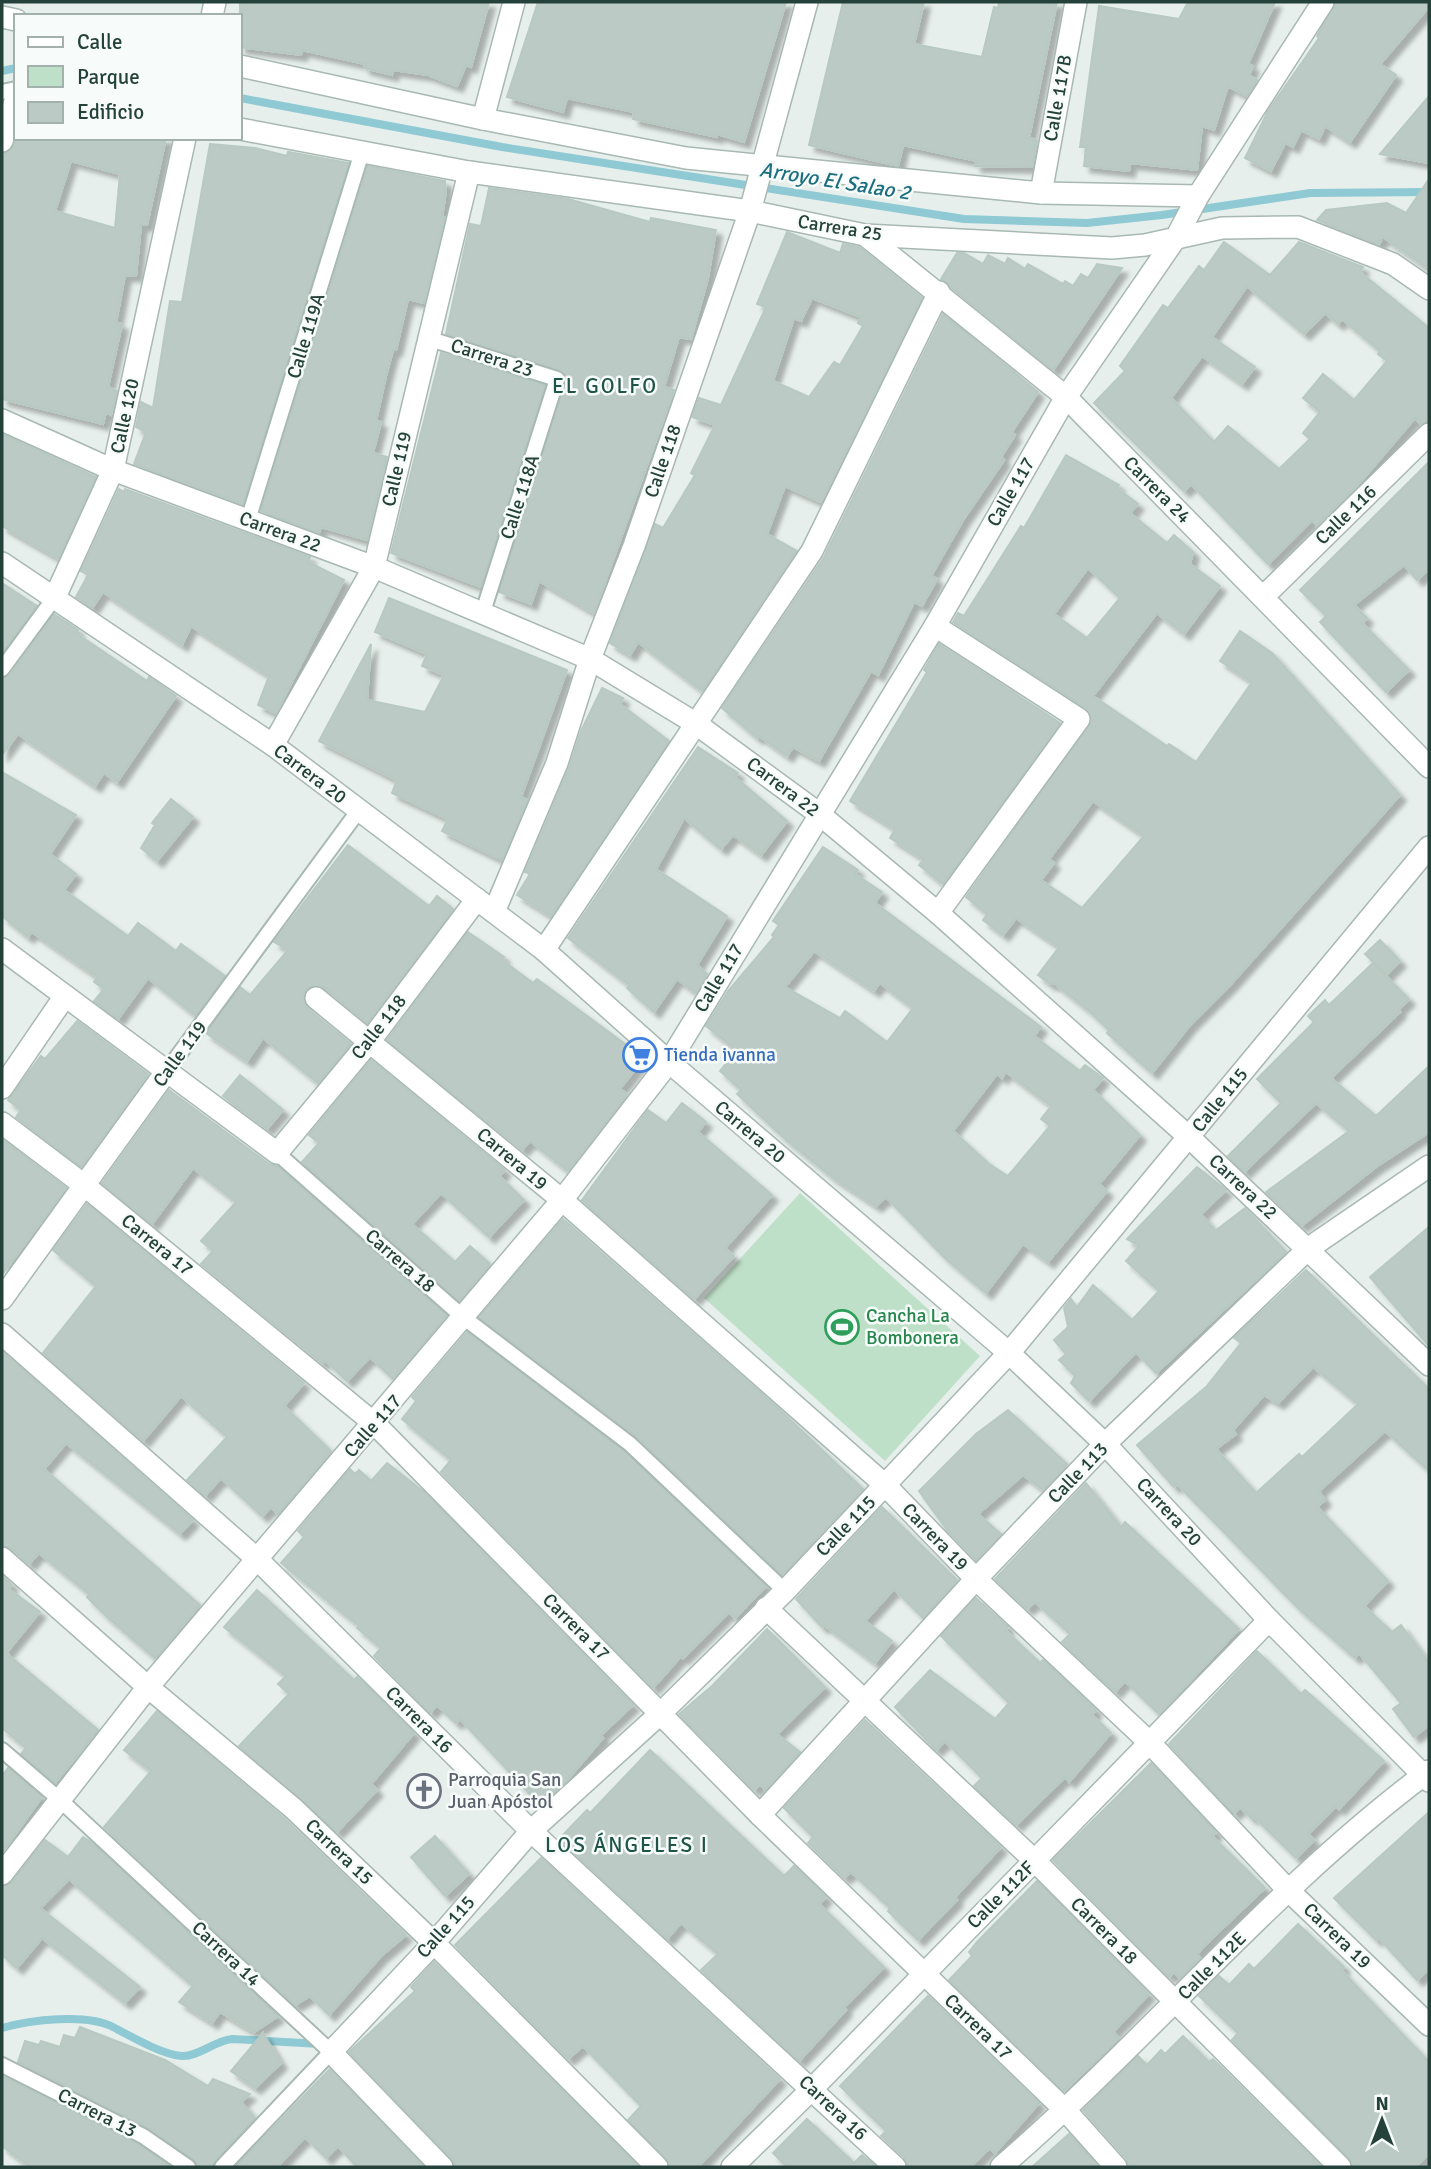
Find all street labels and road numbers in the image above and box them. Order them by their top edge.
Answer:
street label: Calle 117B [1039,53,1077,143]
street label: Carrera 25 [796,209,884,247]
street label: Calle 119A [282,290,330,382]
street label: Carrera 23 [448,333,536,383]
street label: Calle 120 [105,376,145,456]
street label: Calle 118 [639,421,687,501]
street label: Calle 119 [377,429,417,509]
street label: Calle 118A [495,451,545,542]
street label: Carrera 24 [1118,451,1196,529]
street label: Calle 117 [982,453,1040,531]
street label: Calle 116 [1310,480,1382,550]
street label: Carrera 22 [236,506,324,558]
street label: Carrera 20 [269,739,351,809]
street label: Carrera 22 [742,752,824,822]
street label: Calle 117 [689,939,749,1017]
street label: Calle 118 [346,990,412,1064]
street label: Calle 119 [148,1016,212,1092]
street label: Calle 115 [1187,1063,1253,1137]
street label: Carrera 20 [710,1095,790,1169]
street label: Carrera 19 [472,1122,552,1196]
street label: Carrera 22 [1204,1149,1282,1225]
street label: Carrera 17 [116,1209,198,1281]
street label: Carrera 18 [360,1224,440,1298]
street label: Calle 117 [339,1389,407,1463]
street label: Calle 113 [1043,1437,1113,1509]
street label: Carrera 20 [1131,1473,1207,1551]
street label: Calle 115 [811,1490,881,1562]
street label: Carrera 19 [897,1498,973,1576]
street label: Carrera 17 [537,1588,615,1666]
street label: Carrera 16 [380,1681,458,1759]
street label: Carrera 15 [300,1814,378,1890]
street label: Calle 112F [962,1856,1040,1934]
street label: Calle 115 [412,1891,480,1963]
street label: Carrera 18 [1065,1892,1143,1970]
street label: Carrera 19 [1298,1898,1376,1974]
street label: Carrera 14 [187,1916,265,1992]
street label: Calle 112E [1173,1927,1251,2005]
street label: Carrera 17 [939,1989,1017,2065]
street label: Carrera 16 [794,2070,872,2146]
street label: Carrera 13 [54,2083,140,2143]

